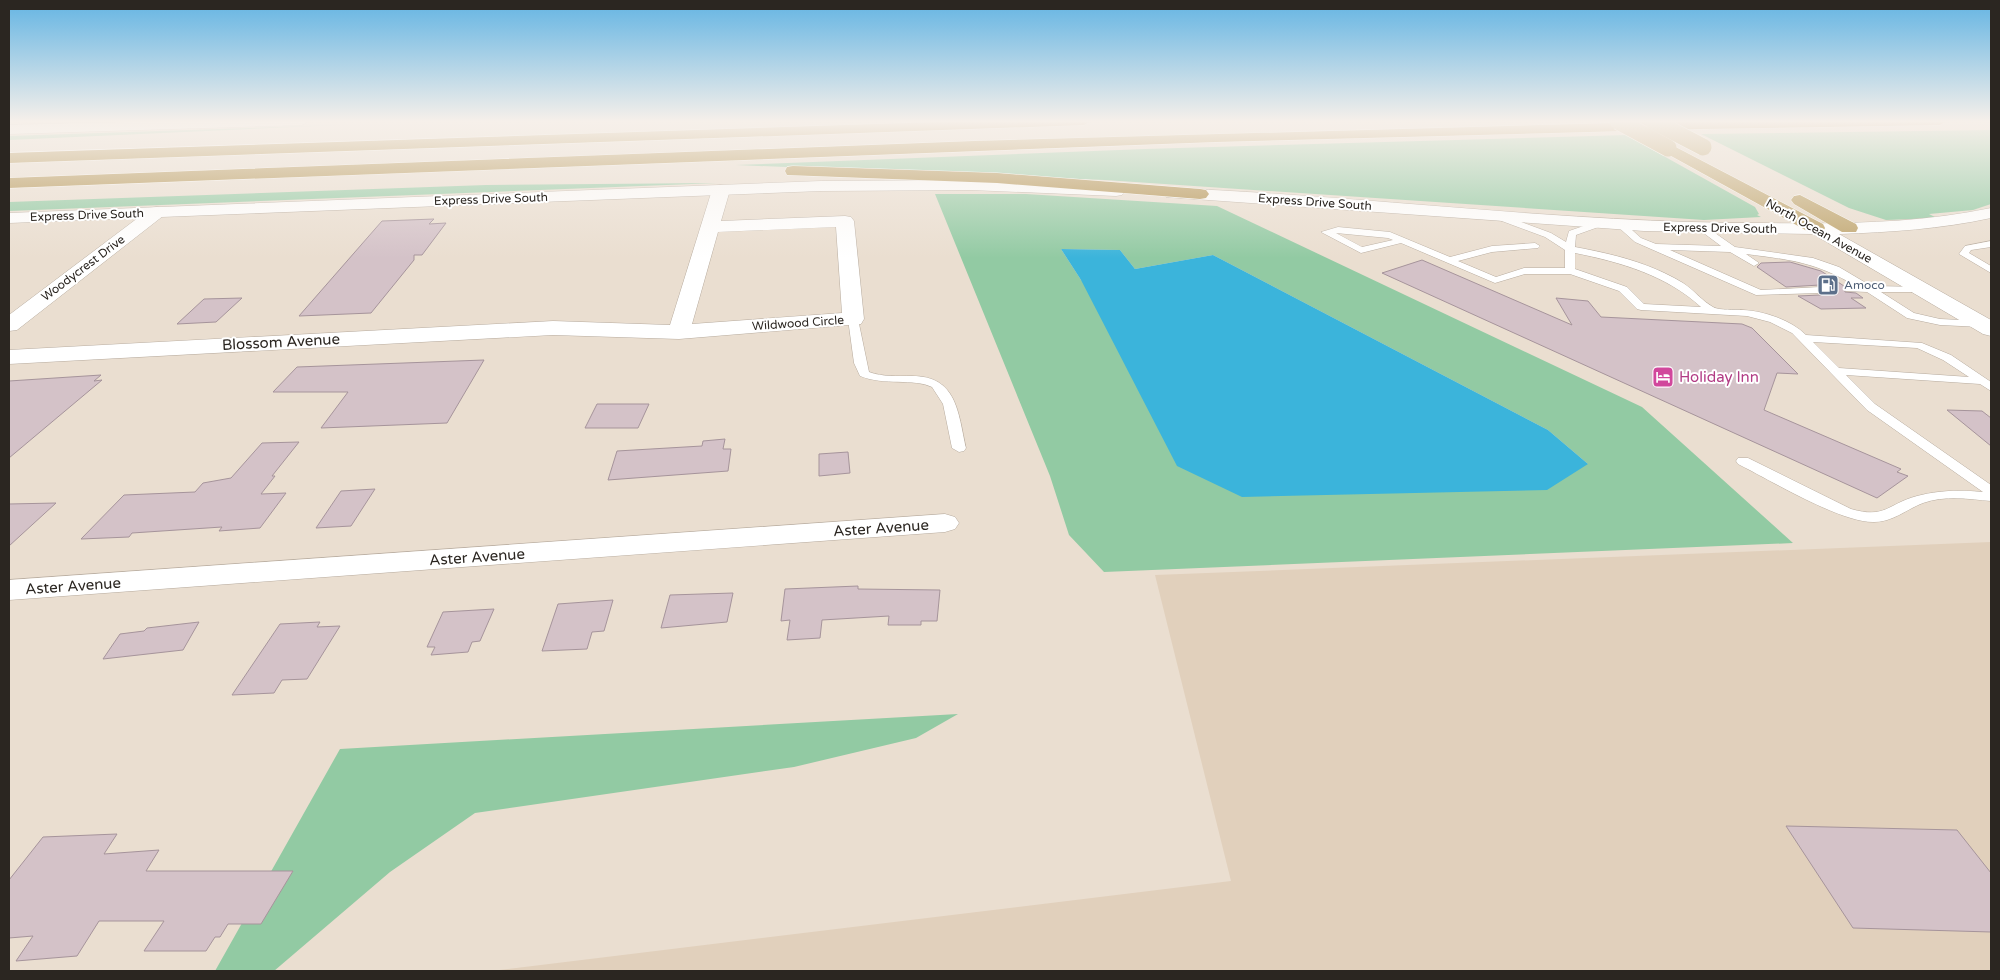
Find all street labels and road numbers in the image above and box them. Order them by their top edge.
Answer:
street label: Express Drive South [434,190,548,208]
street label: Express Drive South [1258,191,1372,213]
street label: North Ocean Avenue [1763,196,1875,266]
street label: Express Drive South [30,206,144,224]
street label: Express Drive South [1663,220,1777,236]
street label: Woodycrest Drive [39,232,128,304]
street label: Wildwood Circle [752,313,845,333]
street label: Blossom Avenue [222,330,340,354]
street label: Aster Avenue [833,516,929,540]
street label: Aster Avenue [429,545,525,569]
street label: Aster Avenue [25,574,121,598]

